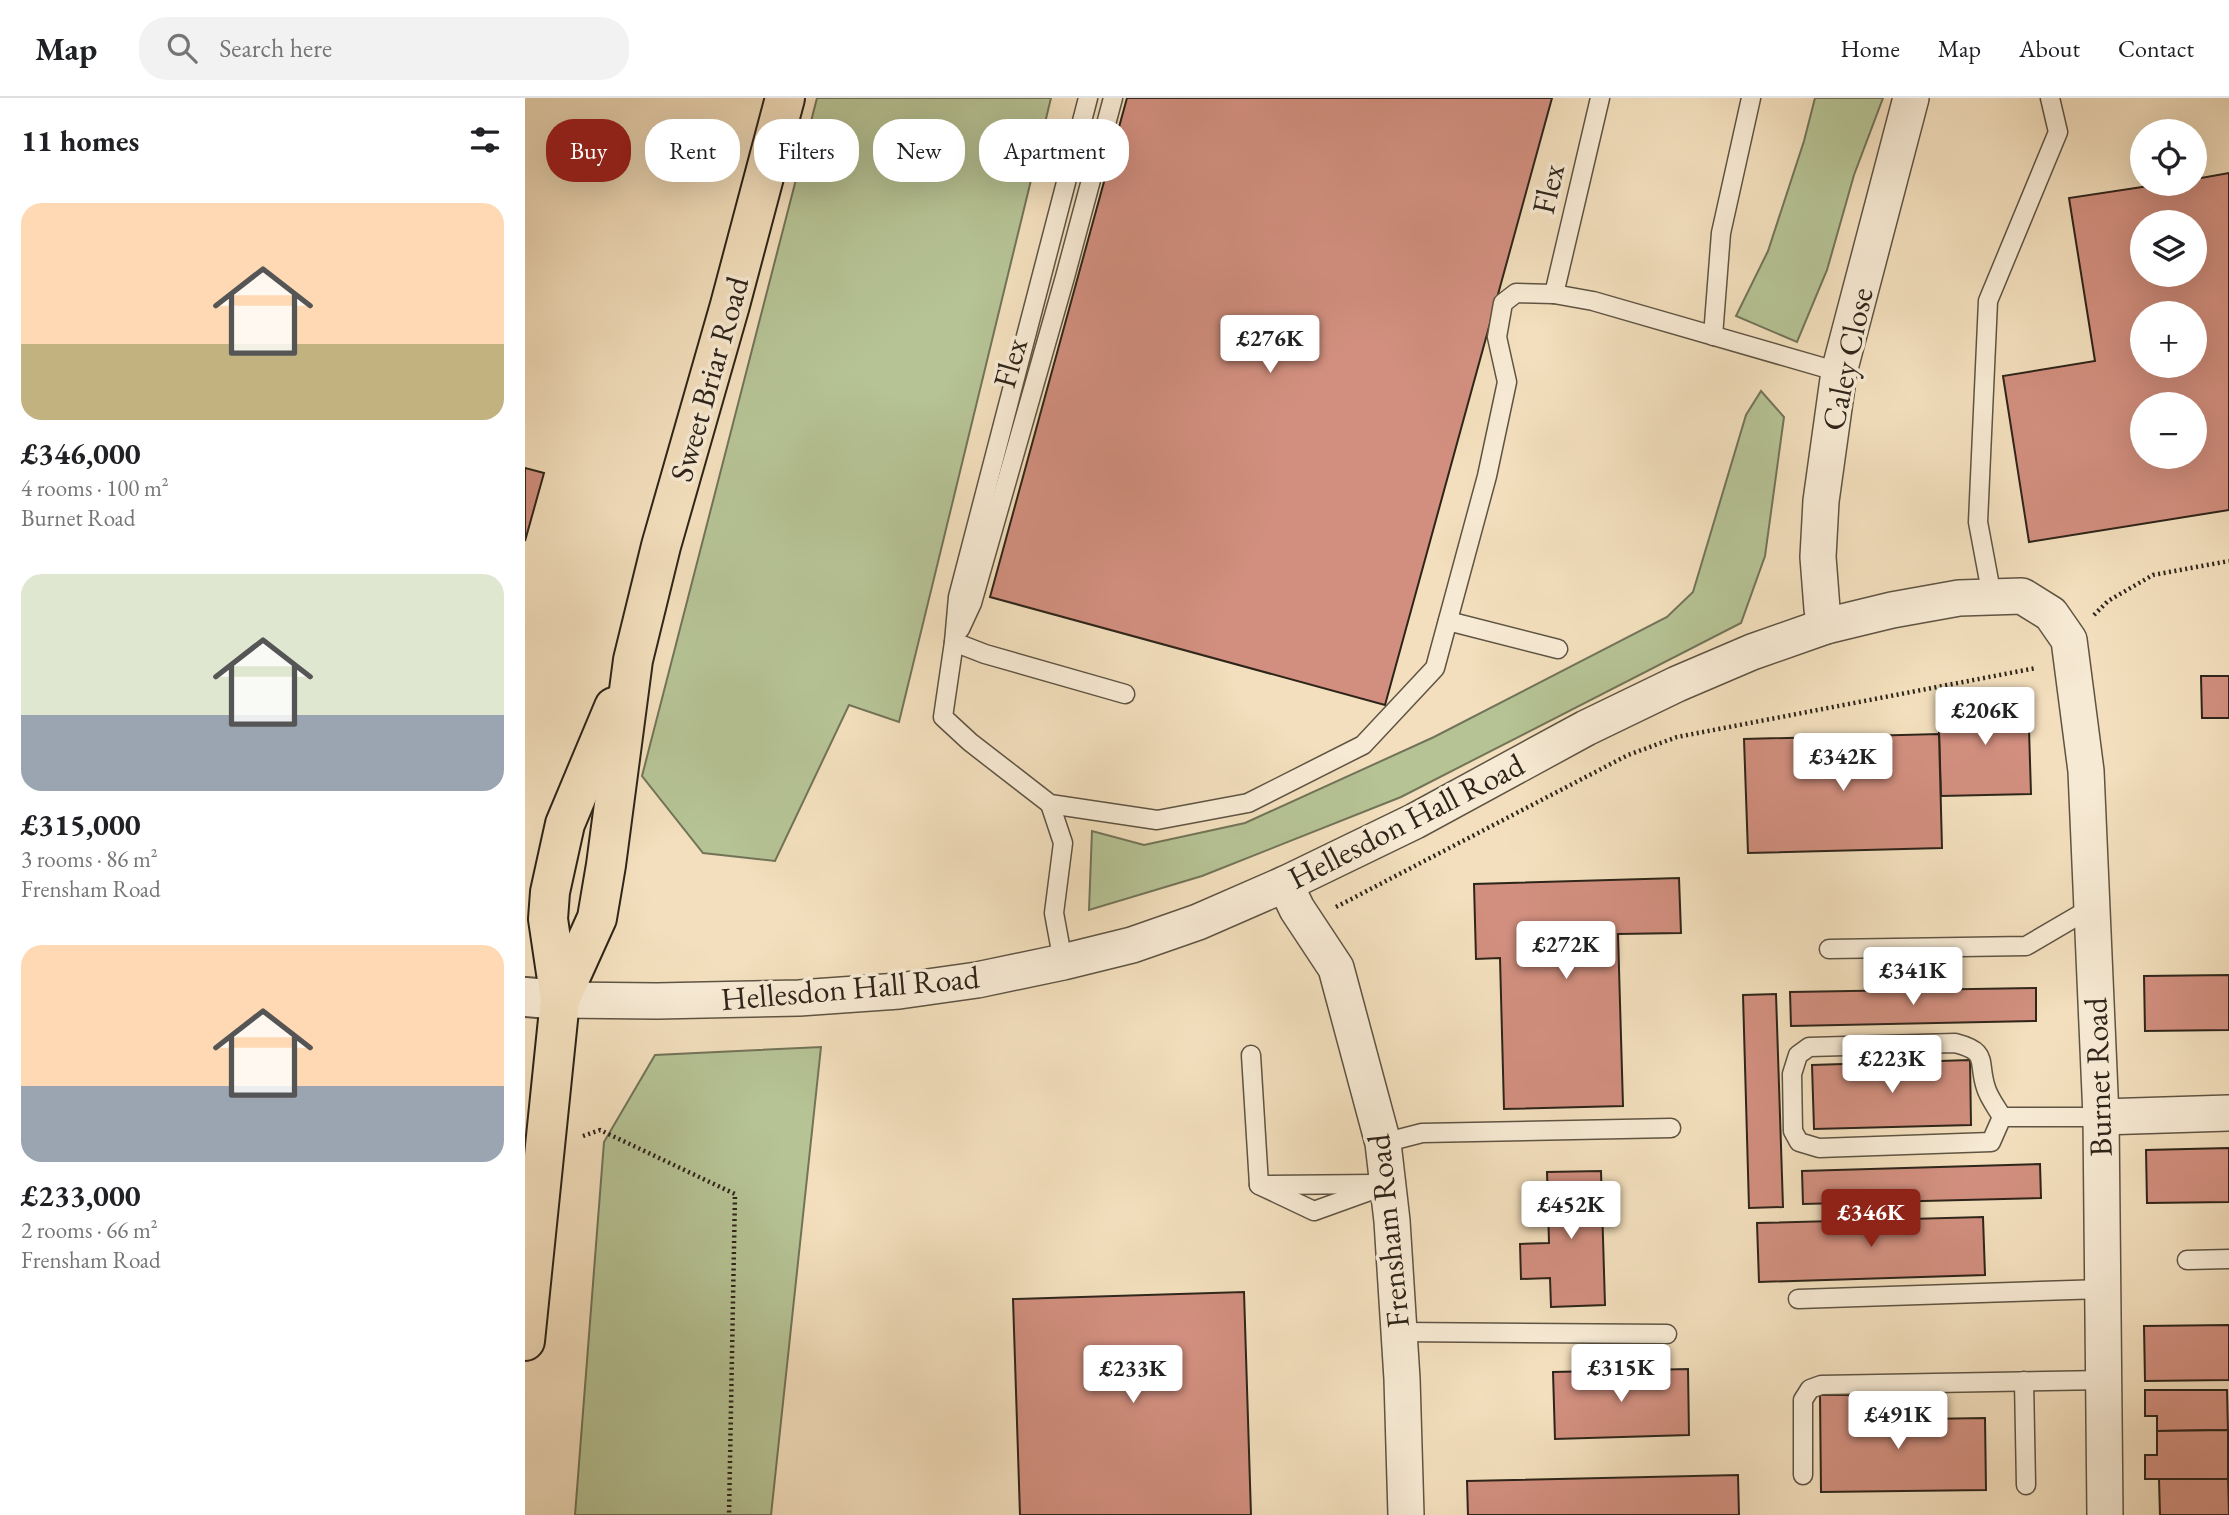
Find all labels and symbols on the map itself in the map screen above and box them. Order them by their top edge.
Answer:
street label: Flex [1522,160,1574,218]
street label: Sweet Briar Road [660,271,759,486]
street label: Caley Close [1811,284,1883,434]
pin: £276K [1221,316,1319,375]
street label: Flex [983,333,1037,393]
pin: £206K [1936,688,2034,747]
pin: £342K [1794,734,1892,793]
street label: Hellesdon Hall Road [1281,743,1532,899]
pin: £272K [1517,922,1615,981]
pin: £341K [1864,948,1962,1007]
street label: Hellesdon Hall Road [719,956,982,1020]
street label: Burnet Road [2074,996,2122,1157]
pin: £223K [1843,1035,1941,1095]
street label: Frensham Road [1357,1131,1419,1330]
pin: £452K [1522,1182,1620,1241]
pin: £346K [1822,1190,1920,1249]
pin: £315K [1572,1344,1670,1404]
pin: £233K [1084,1346,1182,1405]
pin: £491K [1849,1392,1947,1451]

